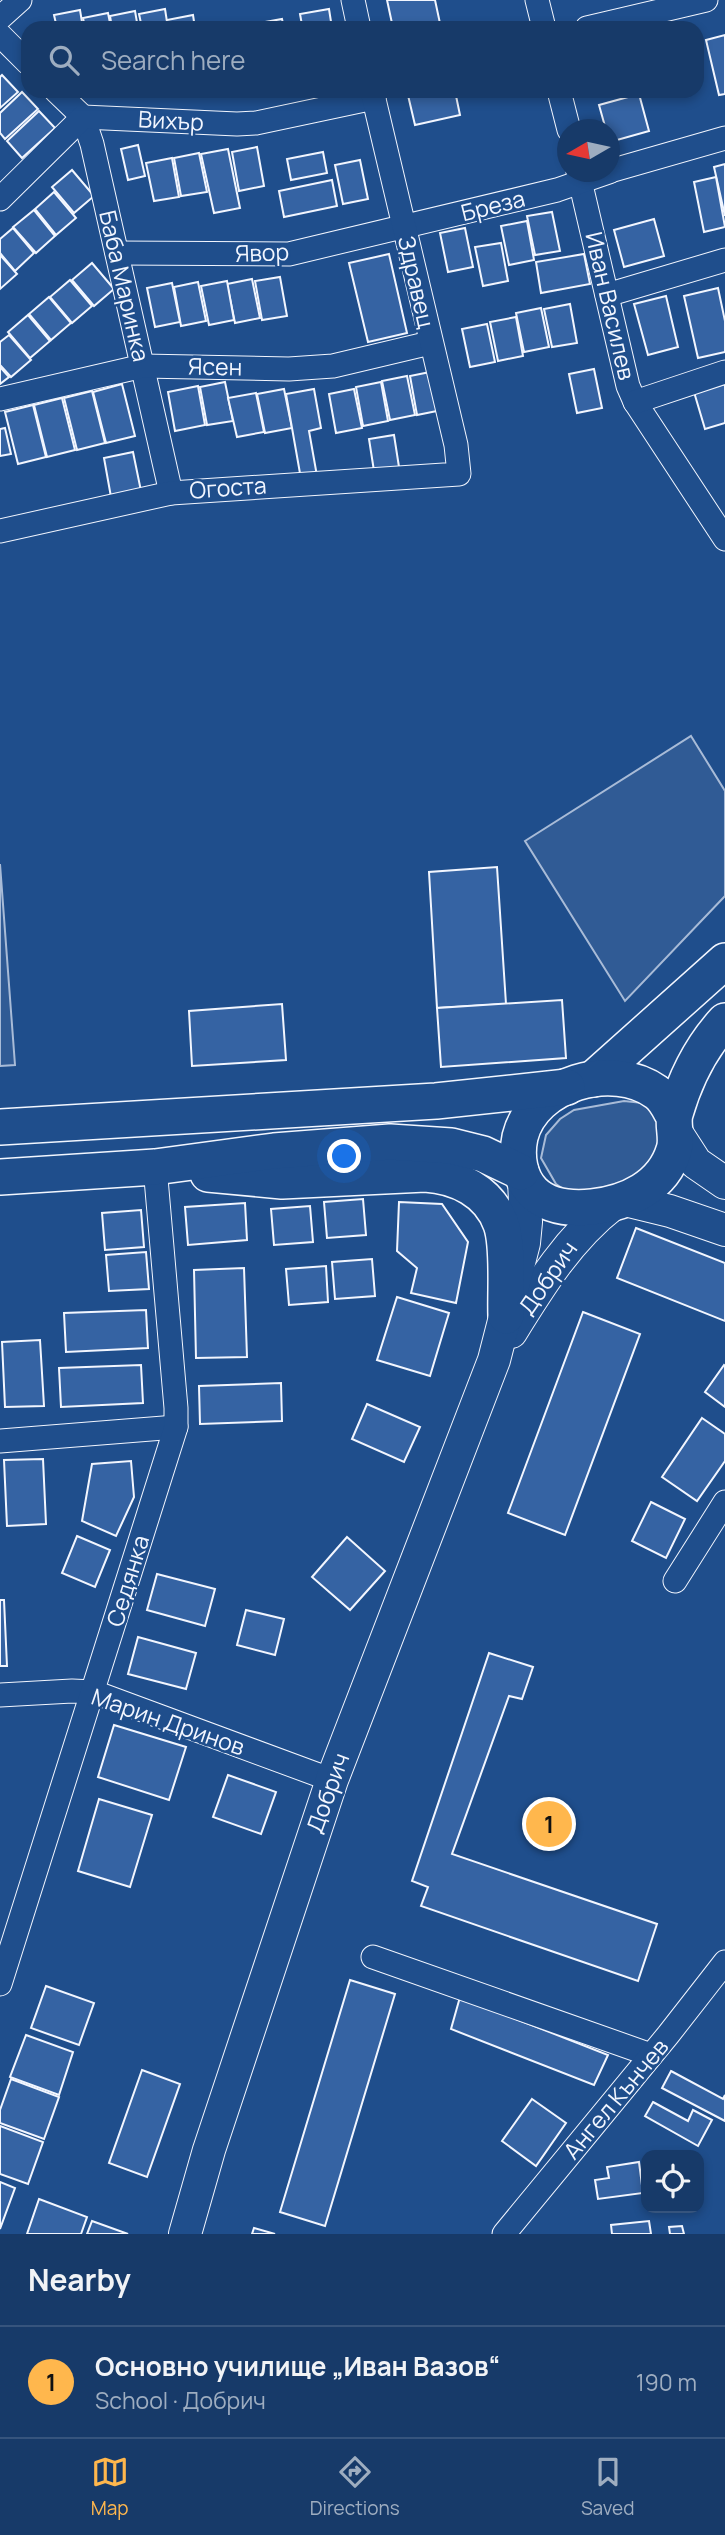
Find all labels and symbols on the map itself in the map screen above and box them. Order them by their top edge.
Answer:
street label: Вихър [137,102,205,138]
north arrow [557,119,620,182]
street label: Бреза [457,182,528,228]
street label: Баба Маринка [92,207,158,364]
street label: Иван Василев [578,229,644,383]
street label: Здравец [391,232,443,331]
street label: Явор [234,235,290,269]
street label: Ясен [188,350,242,382]
street label: Огоста [188,468,268,506]
your location [327,1139,361,1173]
street label: Добрич [510,1234,584,1321]
street label: Седянка [98,1531,156,1630]
street label: Марин Дринов [87,1680,249,1762]
street label: Добрич [298,1748,356,1837]
pin: 1 [526,1798,572,1850]
street label: Ангел Кънчев [555,2031,675,2165]

